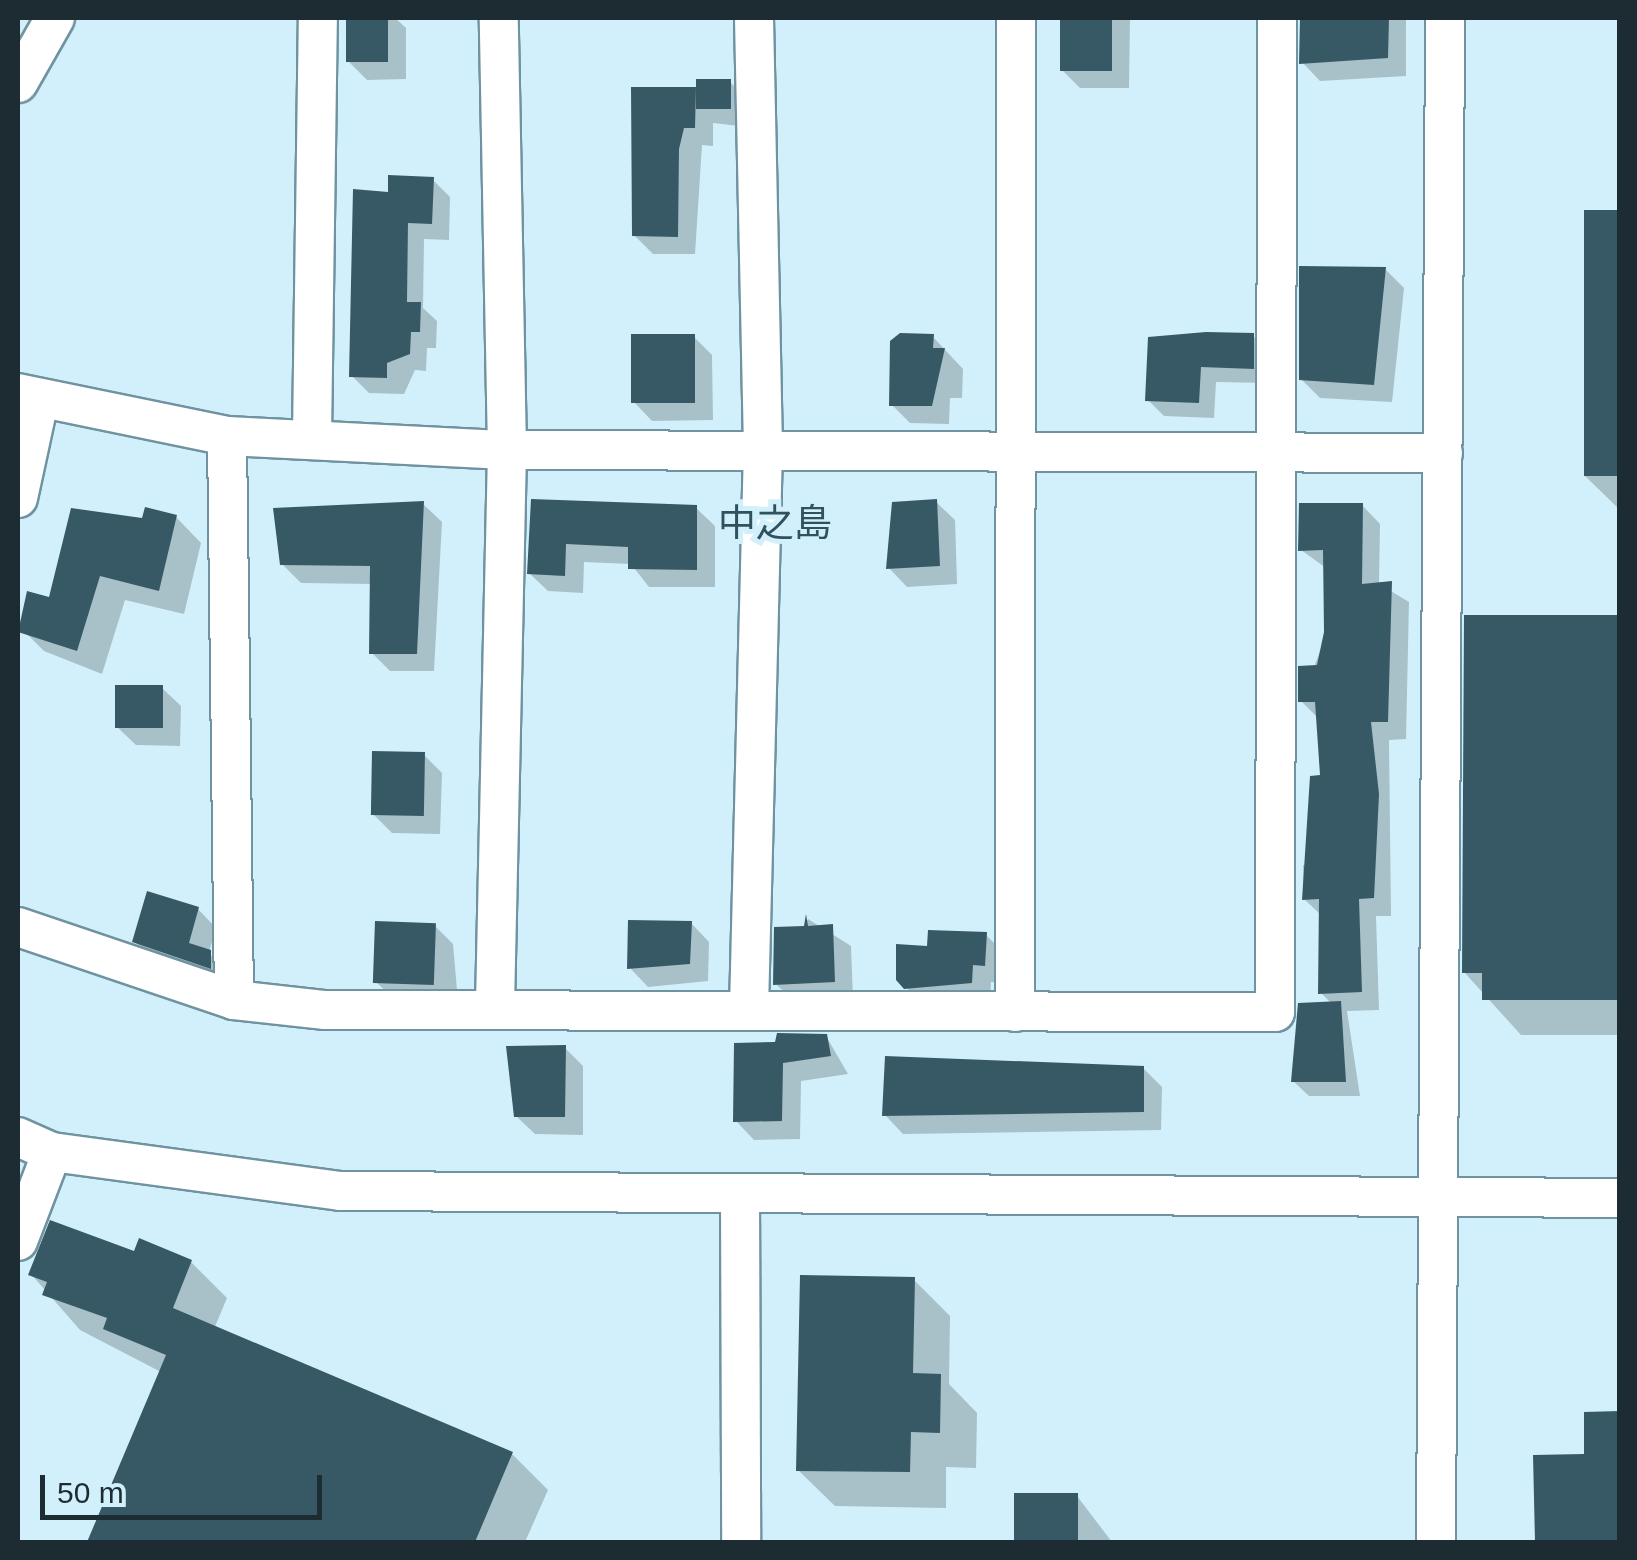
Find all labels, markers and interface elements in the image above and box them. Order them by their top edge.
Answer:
district label: 中之島 [718,501,832,547]
scale bar [45,1455,328,1517]
text: 50 m [57,1476,124,1509]

